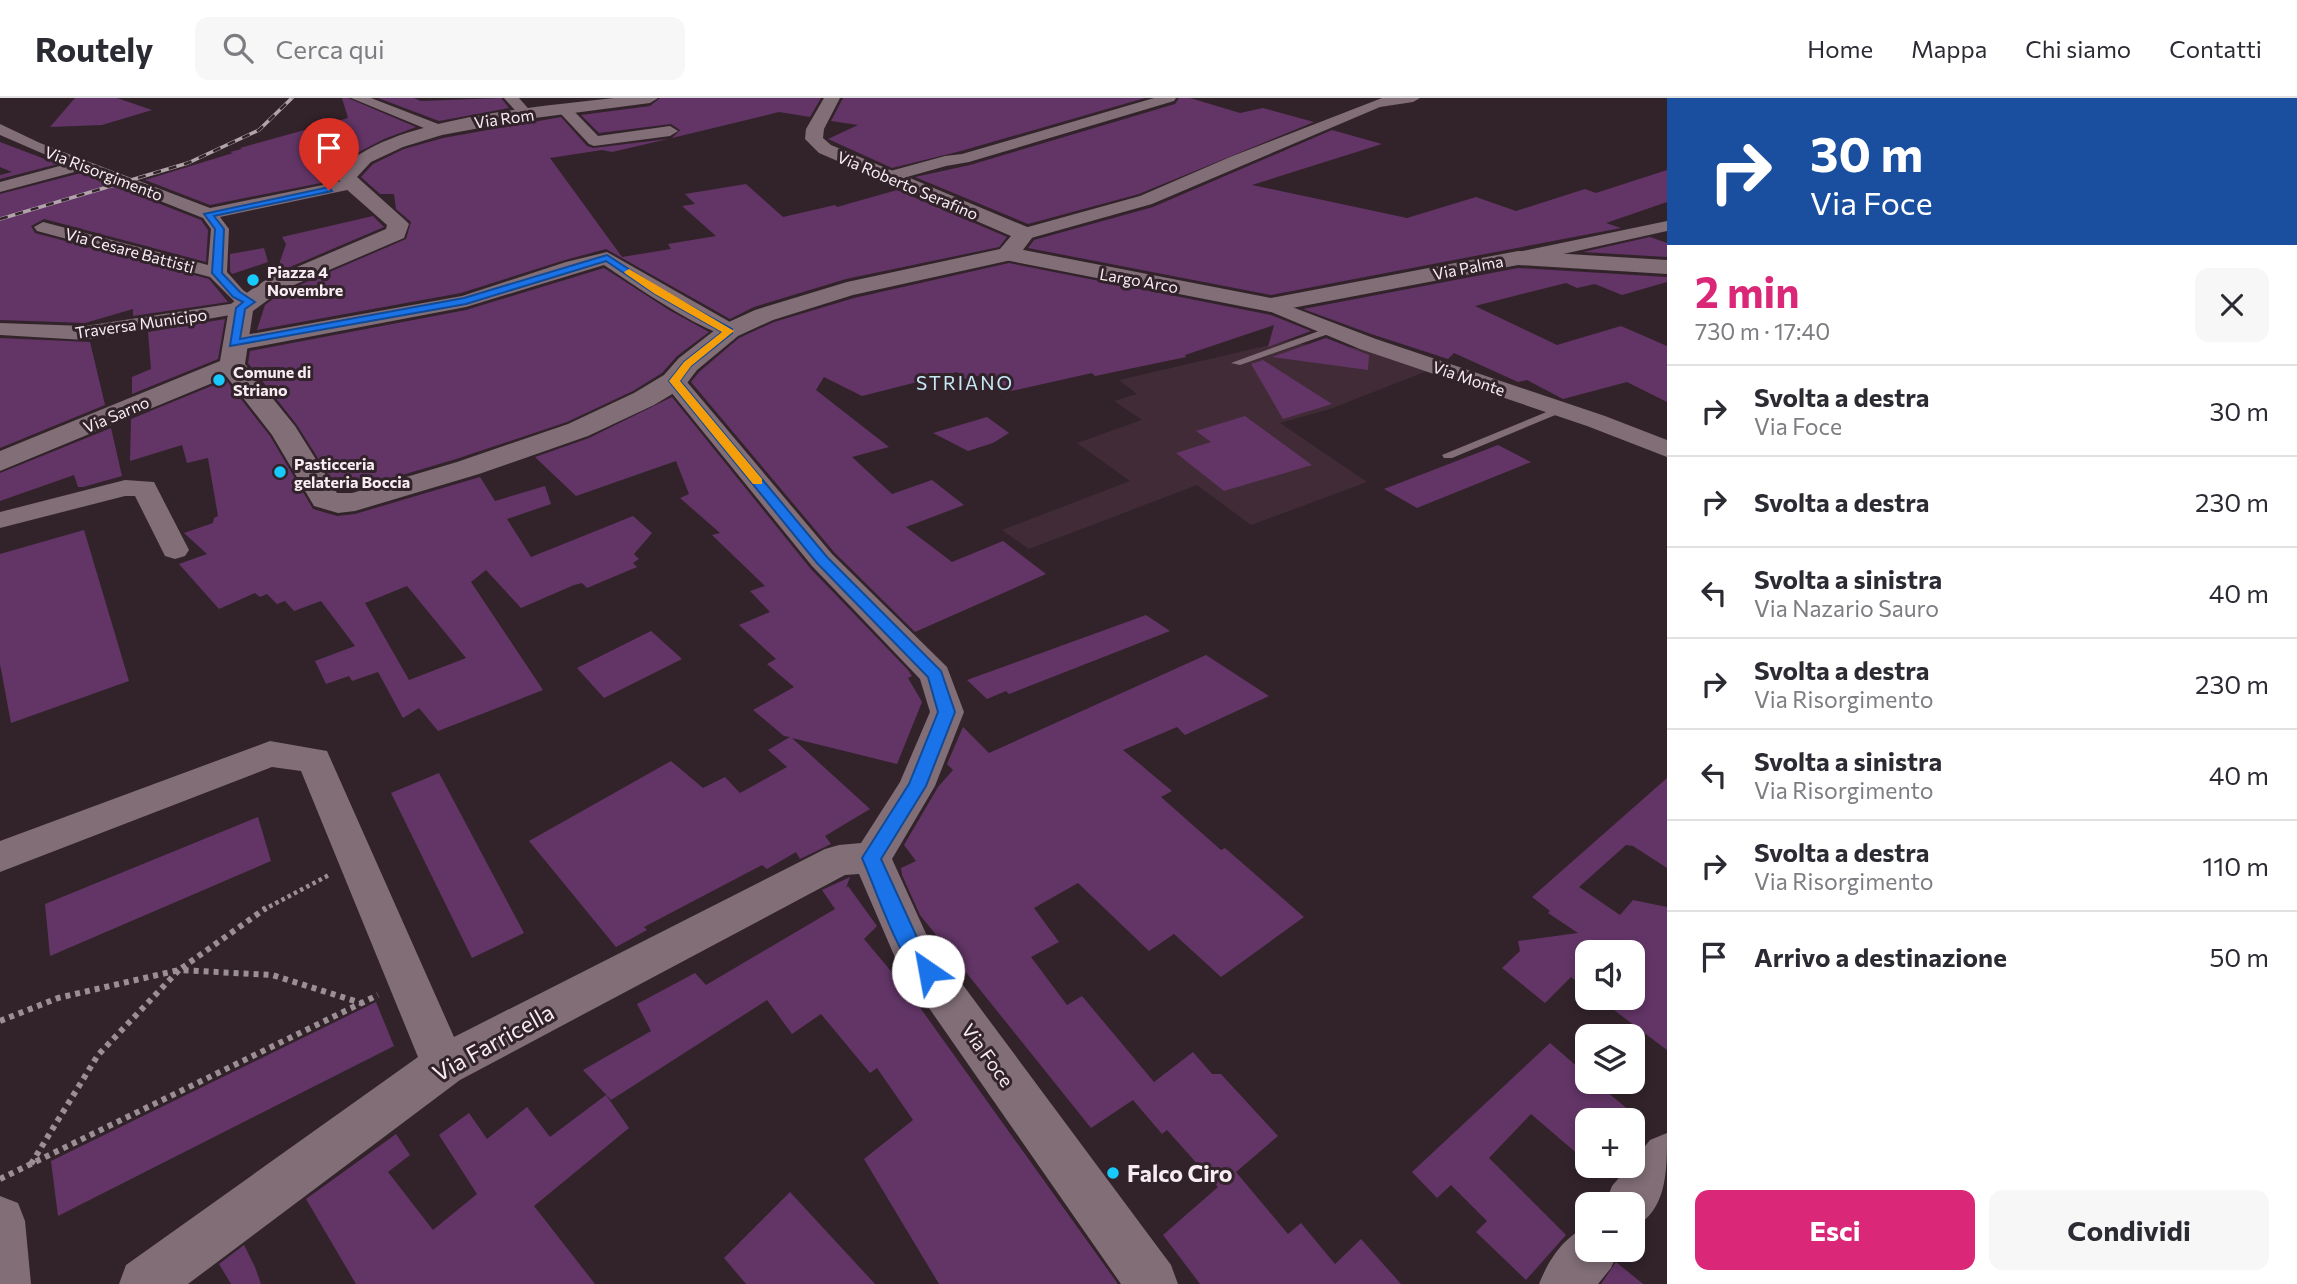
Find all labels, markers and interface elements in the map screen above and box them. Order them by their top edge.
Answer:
search box [195,17,685,80]
text: Routely [35,28,153,69]
icon: search [219,29,257,67]
text: Cerca qui [275,33,385,64]
text: Home [1807,34,1873,63]
text: Mappa [1911,34,1987,63]
text: Chi siamo [2025,34,2131,63]
text: Contatti [2169,34,2262,63]
street label: Via Rom [473,104,535,132]
pin [299,118,359,190]
text: 30 m [1810,122,1923,182]
icon: right [1695,126,1786,217]
icon: arrive [310,129,348,167]
street label: Via Risorgimento [42,142,166,204]
street label: Via Roberto Serafino [835,147,981,223]
text: Via Foce [1810,182,1933,222]
street label: Via Cesare Battisti [63,224,197,276]
street label: Via Palma [1431,251,1505,283]
place label: Piazza 4 Novembre [267,262,343,299]
street label: Largo Arco [1098,264,1180,296]
text: 2 min [1695,265,1800,317]
button: close [2195,268,2269,342]
marker: Piazza 4 Novembre [245,272,261,288]
street label: Traversa Municipo [74,304,208,342]
text: 730 m · 17:40 [1695,317,1830,345]
street label: Via Monte [1430,357,1508,399]
place label: Comune di Striano [233,362,311,399]
district label: STRIANO [916,371,1014,394]
marker: Comune di Striano [211,372,227,388]
text: Svolta a destra [1754,381,1929,412]
street label: Via Sarno [80,392,152,436]
icon: right [1695,392,1733,430]
text: 30 m [2210,395,2269,426]
text: Via Foce [1754,412,1842,440]
place label: Pasticceria gelateria Boccia [294,454,410,491]
marker: Pasticceria gelateria Boccia [272,464,288,480]
icon: right [1695,483,1733,521]
text: Svolta a destra [1754,486,1929,517]
text: 230 m [2195,486,2269,517]
text: Svolta a sinistra [1754,563,1942,594]
icon: left [1695,574,1733,612]
text: 40 m [2209,577,2269,608]
text: Via Nazario Sauro [1754,594,1939,622]
text: Svolta a destra [1754,654,1929,685]
icon: right [1695,665,1733,703]
text: 230 m [2195,668,2269,699]
text: Via Risorgimento [1754,685,1934,713]
text: Svolta a sinistra [1754,745,1942,776]
icon: left [1695,756,1733,794]
text: 40 m [2209,759,2269,790]
text: Via Risorgimento [1754,776,1934,804]
text: Svolta a destra [1754,836,1929,867]
icon: right [1695,847,1733,885]
text: 110 m [2202,850,2269,881]
text: Via Risorgimento [1754,867,1934,895]
position arrow [891,934,965,1008]
icon: arrive [1695,938,1733,976]
map controls [1575,940,1645,1262]
button: sound [1575,940,1645,1010]
text: Arrivo a destinazione [1754,941,2007,972]
text: 50 m [2209,941,2269,972]
street label: Via Farricella [427,997,559,1087]
street label: Via Foce [957,1019,1019,1091]
button: layers [1575,1024,1645,1094]
button: + [1575,1108,1645,1178]
place label: Falco Ciro [1127,1159,1233,1187]
marker: Falco Ciro [1105,1165,1121,1181]
button: Esci [1695,1190,1975,1270]
button: Condividi [1989,1190,2269,1270]
button: − [1575,1192,1645,1262]

